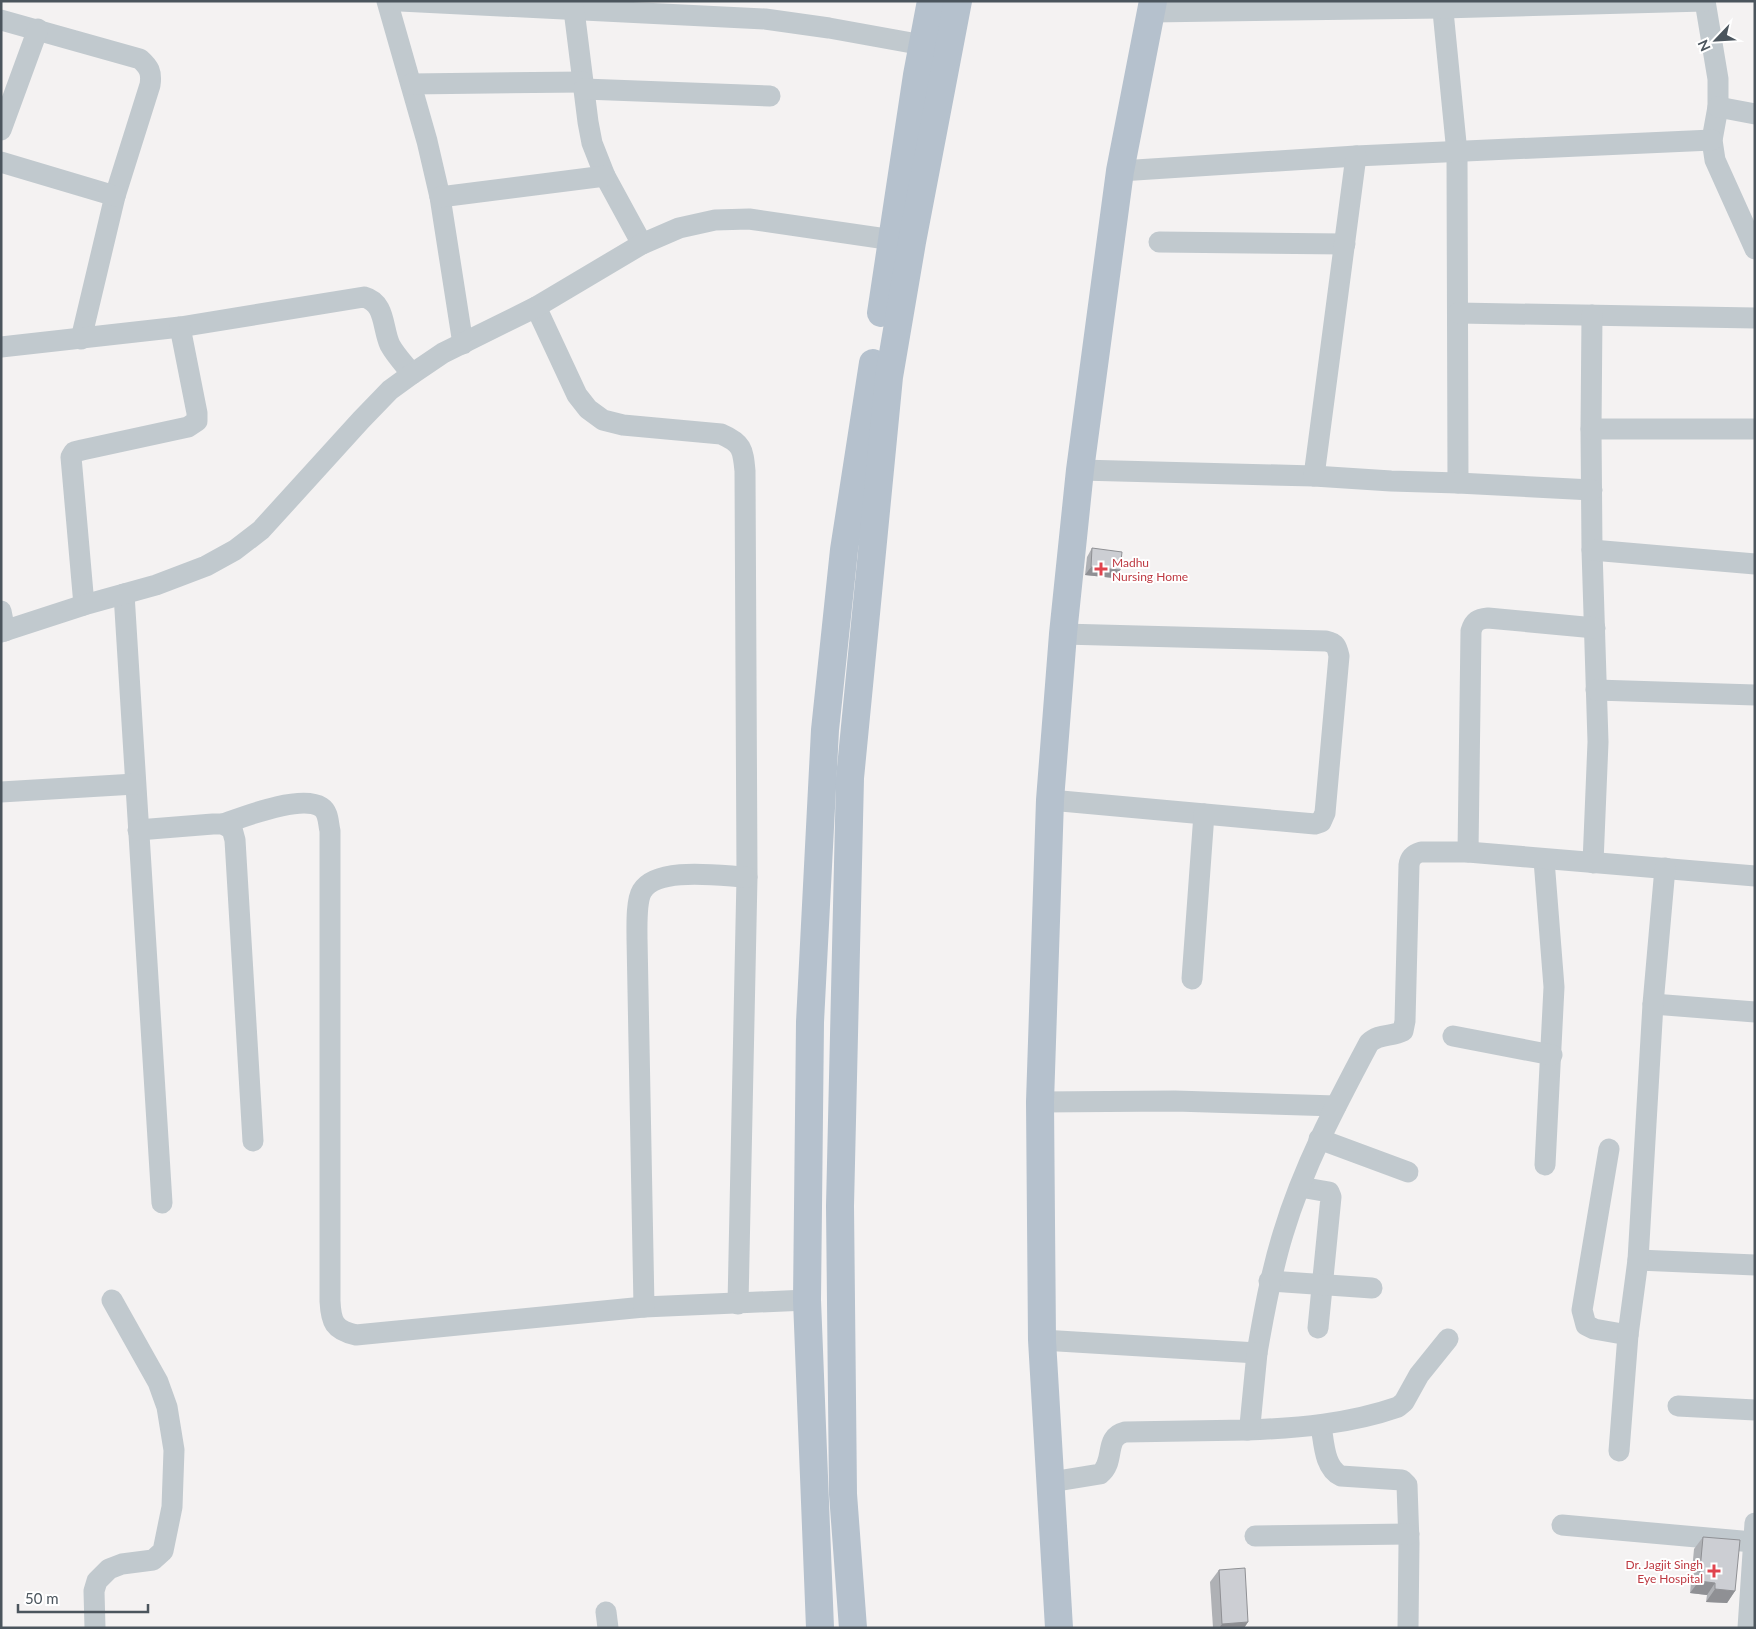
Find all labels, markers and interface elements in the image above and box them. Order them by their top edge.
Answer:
north arrow [1691,15,1741,65]
text: N [1694,37,1714,54]
place label: Madhu Nursing Home [1112,555,1188,584]
marker: Madhu Nursing Home [1094,562,1108,576]
place label: Dr. Jagjit Singh Eye Hospital [1625,1557,1703,1586]
marker: Dr. Jagjit Singh Eye Hospital [1707,1564,1721,1578]
scale bar [18,1582,148,1614]
text: 50 m [25,1589,59,1607]

